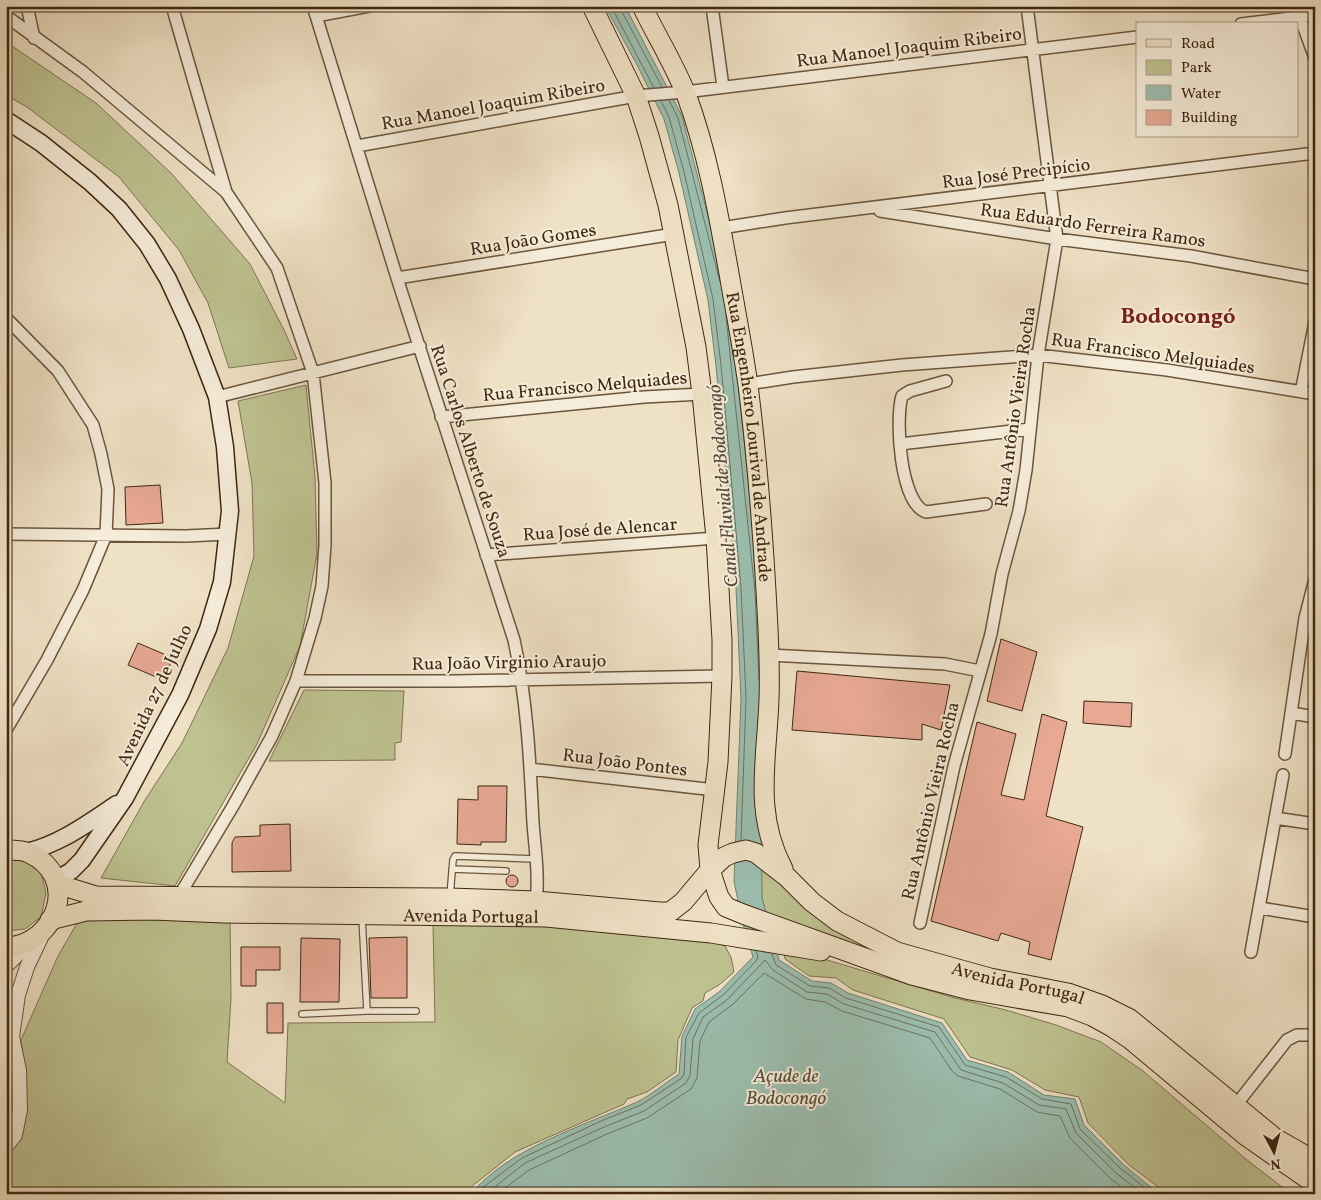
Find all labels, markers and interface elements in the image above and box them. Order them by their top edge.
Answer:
street label: Rua Manoel Joaquim Ribeiro [795,22,1023,75]
legend [1136,22,1298,138]
text: Road [1181,34,1215,55]
text: Park [1181,58,1212,79]
street label: Rua Manoel Joaquim Ribeiro [379,73,607,137]
text: Water [1181,84,1221,105]
text: Building [1181,108,1238,129]
street label: Rua José Precipício [941,153,1092,196]
street label: Rua Eduardo Ferreira Ramos [978,198,1207,255]
street label: Rua João Gomes [468,218,598,263]
street label: Rua Engenheiro Lourival de Andrade [718,290,776,583]
district label: Bodocongó [1120,302,1236,333]
street label: Rua Antônio Vieira Rocha [990,305,1043,509]
street label: Rua Francisco Melquiades [1049,328,1256,381]
street label: Rua Carlos Alberto de Souza [423,342,516,561]
street label: Rua Francisco Melquiades [482,366,688,409]
water label: Canal Fluvial de Bodocongó [702,383,746,588]
street label: Rua José de Alencar [522,513,679,548]
street label: Avenida 27 de Julho [112,621,199,771]
street label: Rua João Virginio Araujo [412,649,606,678]
street label: Rua Antônio Vieira Rocha [896,700,966,903]
street label: Rua João Pontes [561,743,689,784]
street label: Avenida Portugal [403,904,539,931]
street label: Avenida Portugal [948,957,1088,1012]
water label: Açude de Bodocongó [746,1064,827,1112]
north arrow [1248,1128,1298,1178]
text: N [1269,1153,1282,1173]

